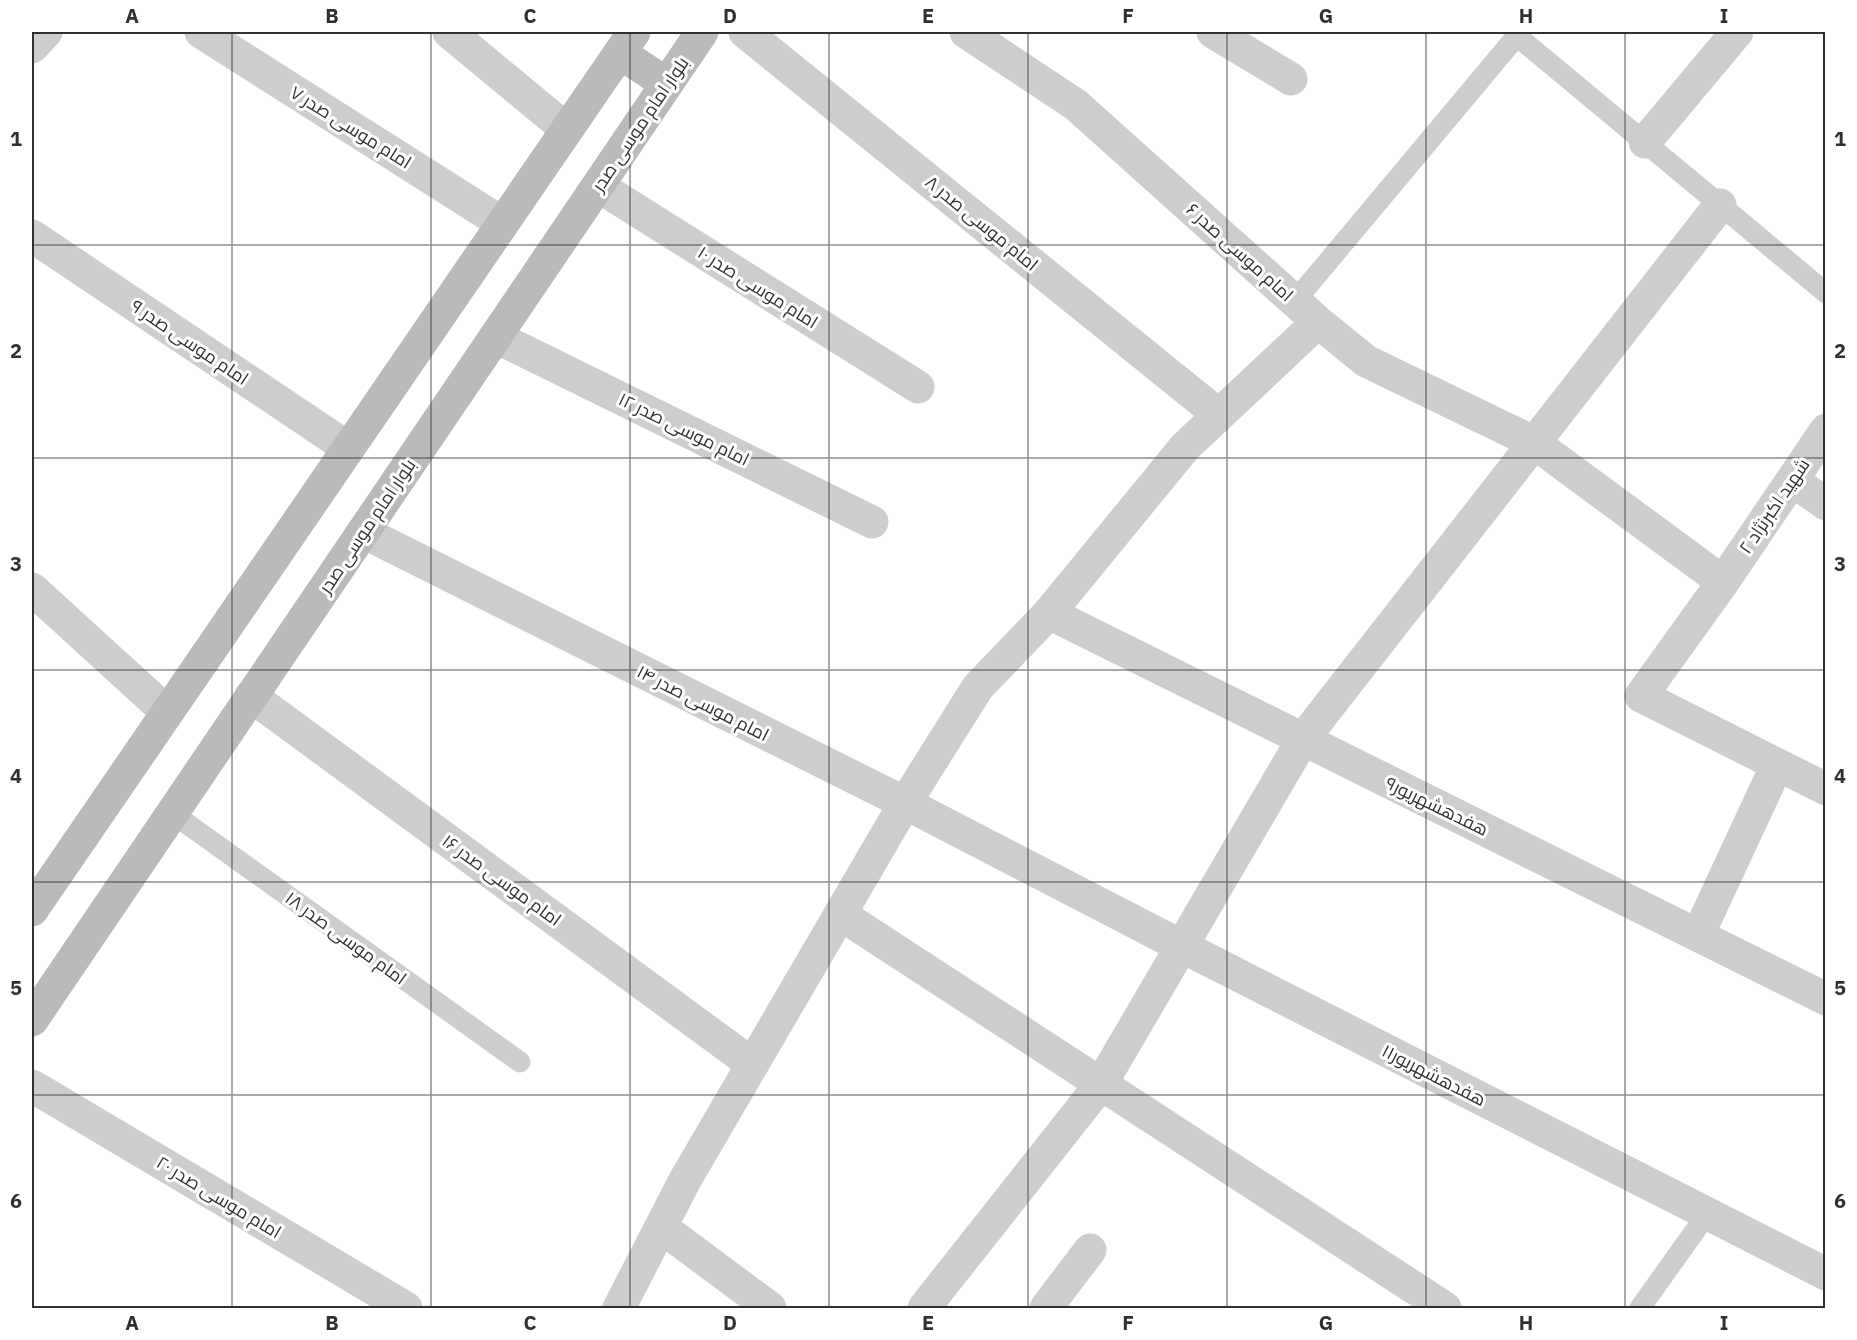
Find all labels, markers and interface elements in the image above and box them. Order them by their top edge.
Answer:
text: A [125,2,139,29]
text: B [325,2,339,29]
text: C [523,2,537,29]
text: D [723,2,737,29]
text: E [922,2,934,29]
text: F [1122,2,1134,29]
text: G [1319,2,1333,29]
text: H [1519,2,1533,29]
text: I [1720,2,1728,29]
street label: بلوار امام موسی صدر [586,52,695,197]
street label: امام موسی صدر ۷ [286,80,416,174]
text: 1 [10,125,22,152]
text: 1 [1834,125,1846,152]
street label: امام موسی صدر ۸ [920,170,1043,276]
street label: امام موسی صدر ۶ [1181,198,1298,307]
street label: امام موسی صدر ۱۰ [693,241,822,334]
street label: امام موسی صدر ۹ [126,294,253,391]
text: 2 [10,337,22,364]
text: 2 [1834,337,1846,364]
street label: امام موسی صدر ۱۲ [614,387,753,472]
street label: بلوار امام موسی صدر [313,454,422,599]
street label: شهید اکبرنژاد ۲ [1734,454,1814,558]
text: 3 [10,550,22,577]
text: 3 [1834,550,1846,577]
street label: امام موسی صدر ۱۴ [633,660,773,747]
text: 4 [10,762,22,789]
text: 4 [1834,762,1846,789]
street label: هفدهشهریور۹ [1382,771,1492,841]
street label: امام موسی صدر ۱۶ [437,829,566,932]
street label: امام موسی صدر ۱۸ [280,886,411,991]
text: 5 [10,974,22,1001]
text: 5 [1834,974,1846,1001]
street label: هفدهشهریور۱۱ [1378,1039,1490,1111]
street label: امام موسی صدر ۲۰ [152,1151,286,1244]
text: 6 [10,1187,22,1214]
text: 6 [1834,1187,1846,1214]
text: A [125,1309,139,1336]
text: B [325,1309,339,1336]
text: C [523,1309,537,1336]
text: D [723,1309,737,1336]
text: E [922,1309,934,1336]
text: F [1122,1309,1134,1336]
text: G [1319,1309,1333,1336]
text: H [1519,1309,1533,1336]
text: I [1720,1309,1728,1336]

